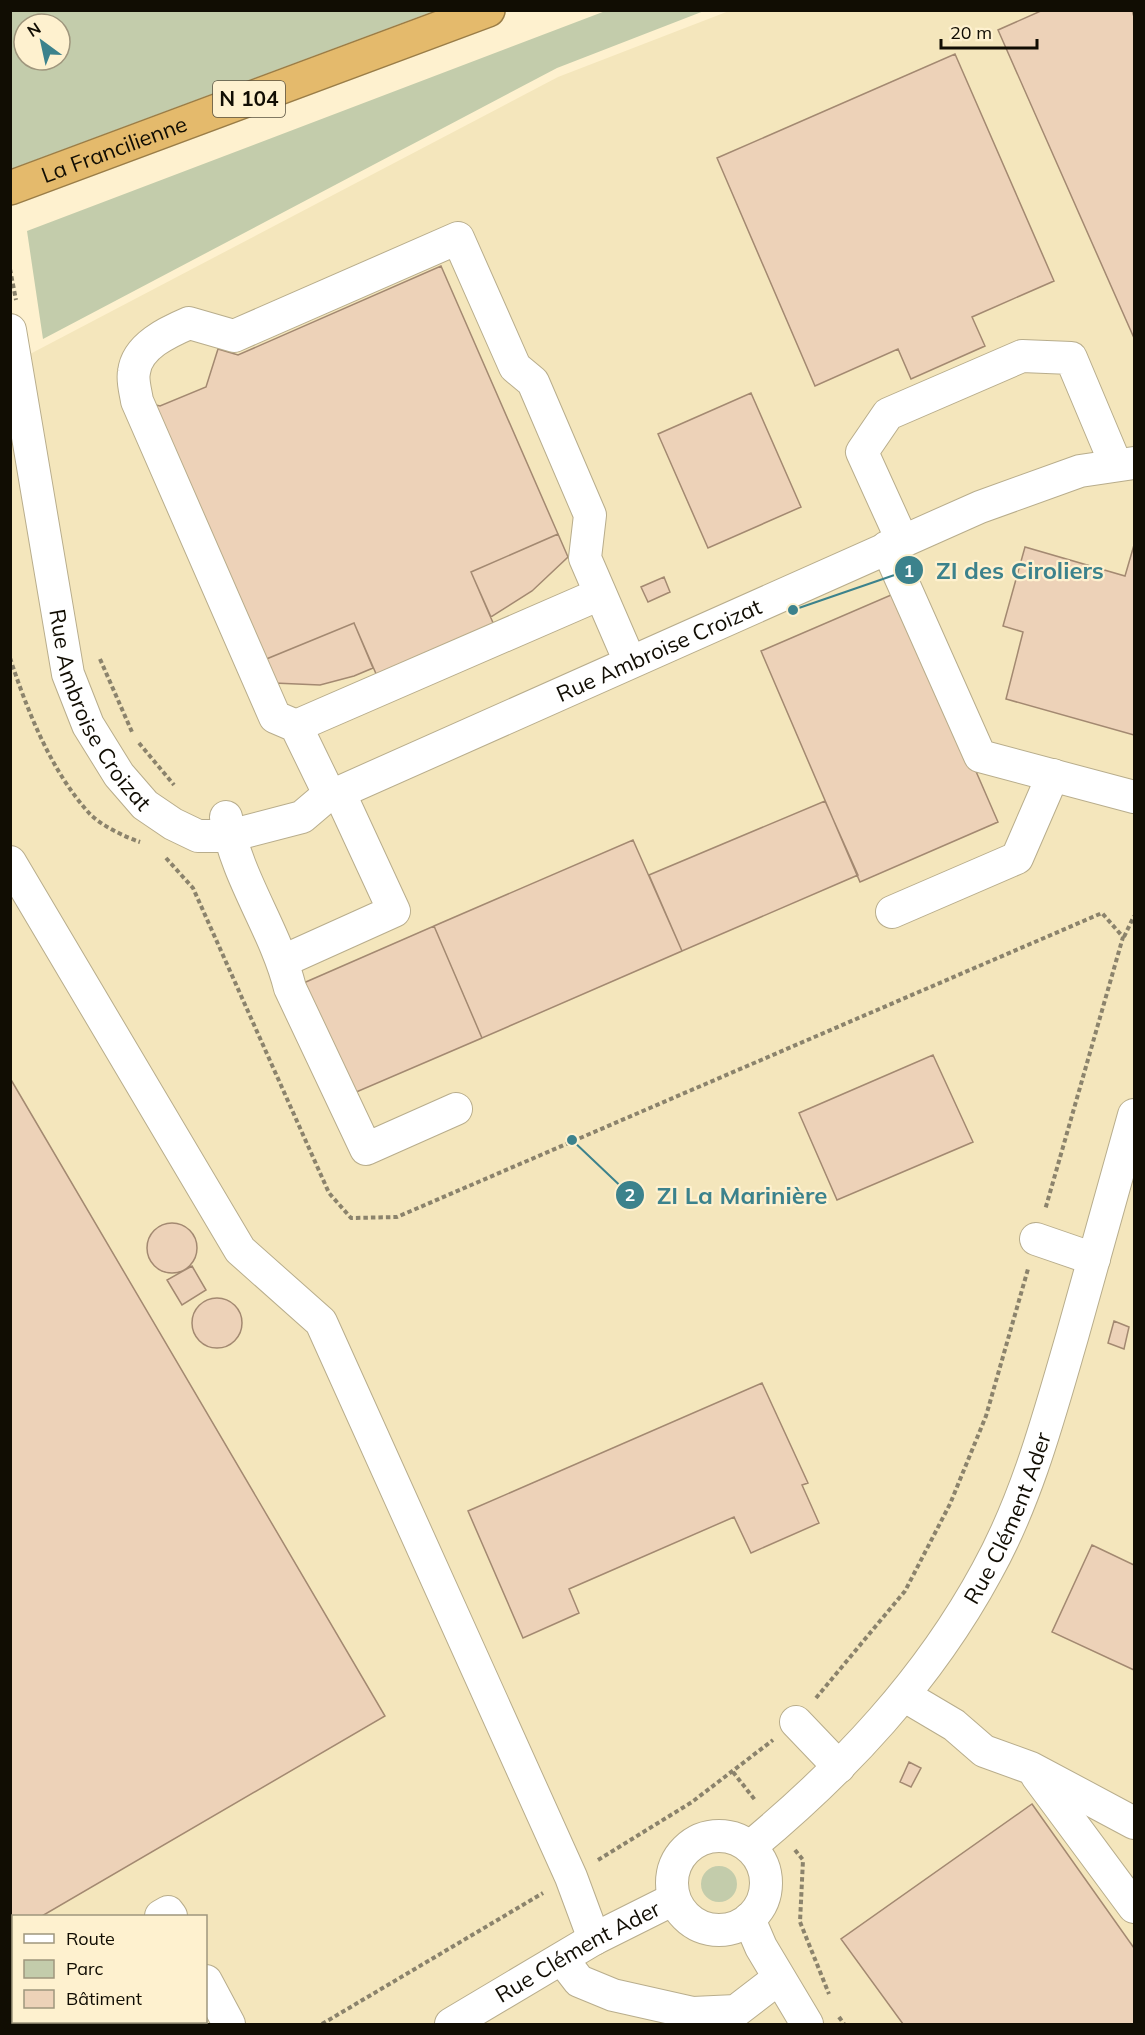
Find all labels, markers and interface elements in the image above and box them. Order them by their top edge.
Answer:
north arrow [12,12,72,72]
scale bar [941,12,1037,50]
text: N [23,18,44,41]
text: 20 m [950,21,992,44]
road number: N 104 [213,81,285,117]
street label: La Francilienne [37,109,191,189]
callout: ZI des Ciroliers [894,549,1116,591]
text: ZI des Ciroliers [936,555,1104,585]
text: 1 [904,559,914,582]
street label: Rue Ambroise Croizat [552,592,766,708]
street label: Rue Ambroise Croizat [43,607,158,816]
callout: ZI La Marinière [615,1174,840,1216]
text: ZI La Marinière [657,1180,827,1210]
text: 2 [625,1183,635,1206]
street label: Rue Clément Ader [957,1429,1057,1609]
street label: Rue Clément Ader [490,1894,665,2009]
legend [12,1915,207,2023]
text: Route [66,1927,115,1950]
text: Parc [66,1957,104,1980]
text: Bâtiment [66,1987,142,2010]

